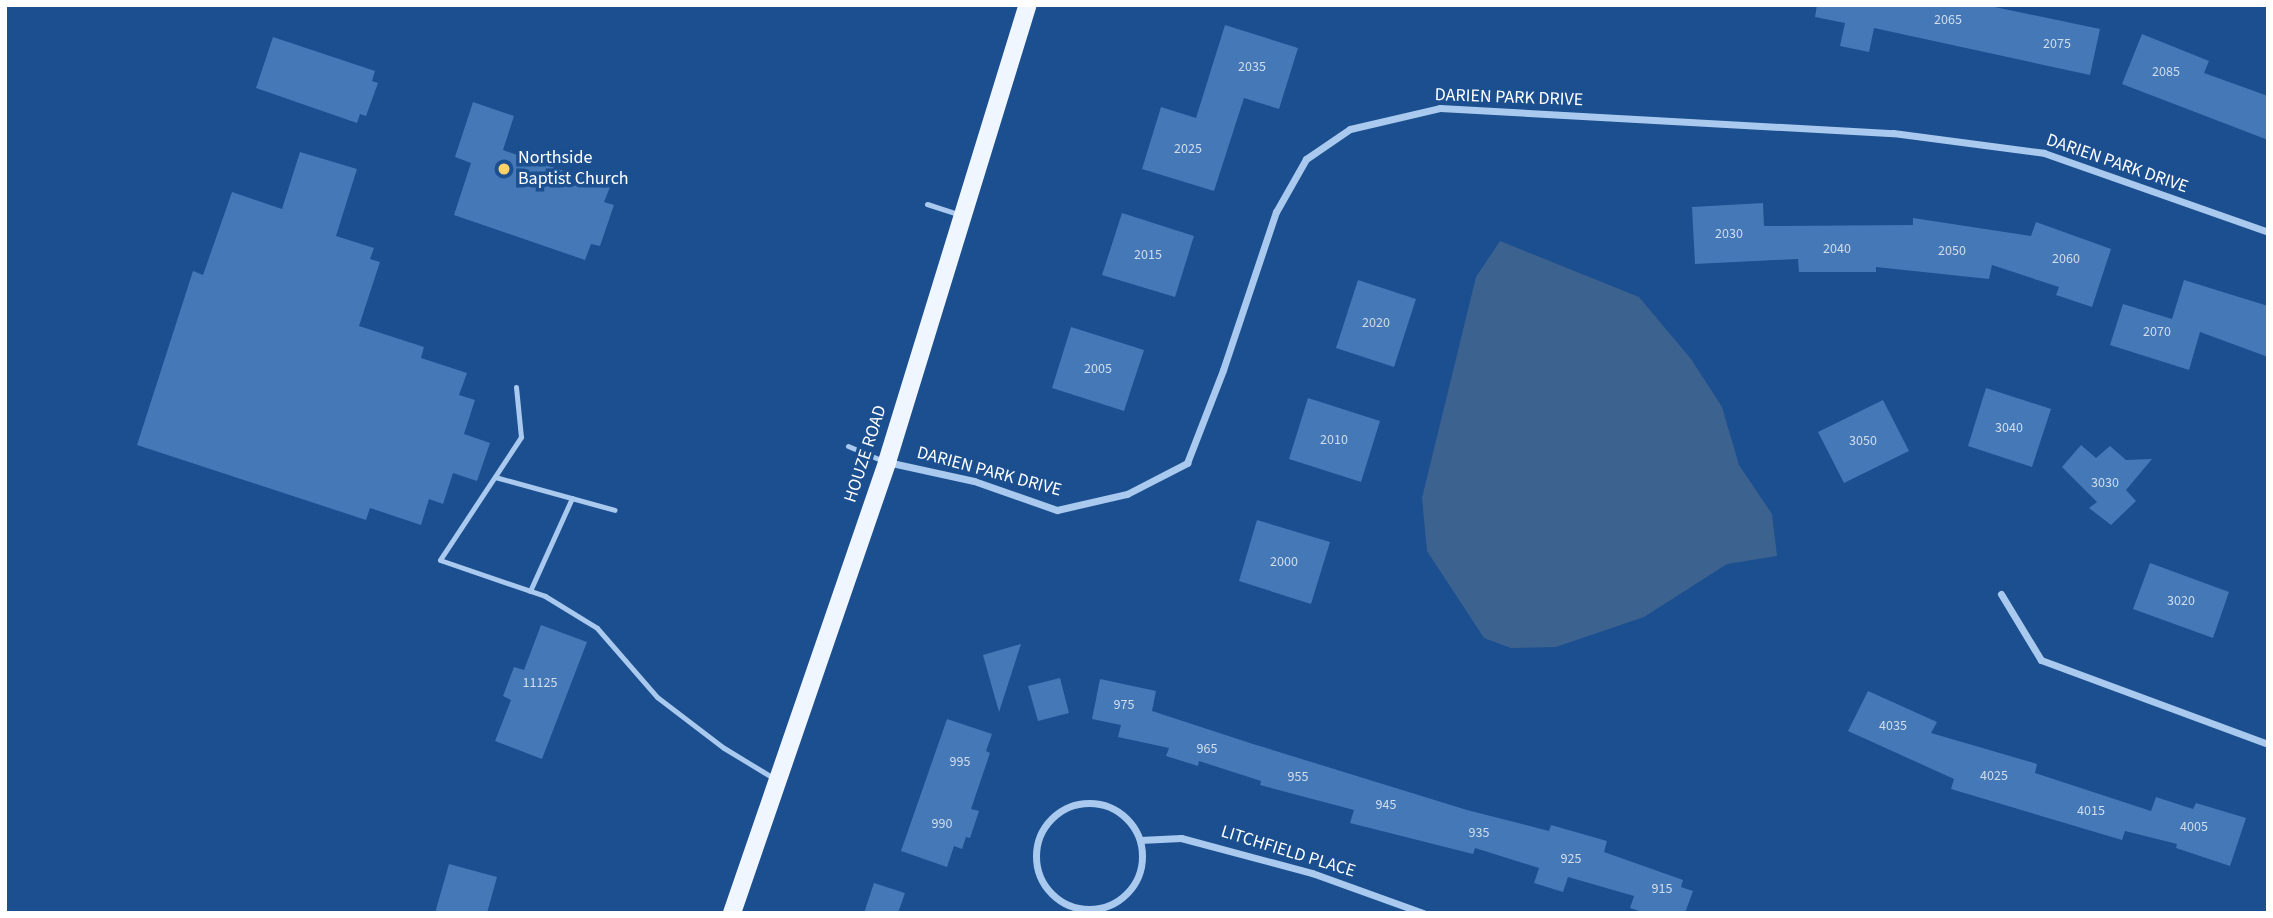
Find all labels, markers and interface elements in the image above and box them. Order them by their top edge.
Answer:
house number: 2065 [1934,12,1962,28]
house number: 2075 [2043,36,2071,52]
house number: 2035 [1238,59,1266,75]
house number: 2085 [2152,64,2180,80]
street label: DARIEN PARK DRIVE [1434,85,1584,111]
street label: DARIEN PARK DRIVE [2043,130,2191,198]
house number: 2025 [1174,141,1202,157]
place label: Northside Baptist Church [518,148,629,190]
marker: Northside Baptist Church [496,161,512,177]
house number: 2030 [1715,226,1743,242]
house number: 2040 [1823,241,1851,257]
house number: 2050 [1938,243,1966,259]
house number: 2015 [1134,247,1162,263]
house number: 2060 [2052,251,2080,267]
house number: 2020 [1362,315,1390,331]
house number: 2070 [2143,324,2171,340]
house number: 2005 [1084,361,1112,377]
street label: HOUZE ROAD [840,403,892,505]
house number: 3040 [1995,420,2023,436]
house number: 2010 [1320,432,1348,448]
house number: 3050 [1849,433,1877,449]
street label: DARIEN PARK DRIVE [914,442,1064,502]
house number: 3030 [2091,475,2119,491]
house number: 2000 [1270,554,1298,570]
house number: 3020 [2167,593,2195,609]
house number: 11125 [523,675,557,691]
house number: 975 [1114,697,1134,713]
house number: 4035 [1879,718,1907,734]
house number: 965 [1197,741,1217,757]
house number: 995 [950,754,970,770]
house number: 4025 [1980,768,2008,784]
house number: 955 [1288,769,1308,785]
house number: 945 [1376,797,1396,813]
house number: 4015 [2077,803,2105,819]
house number: 990 [932,816,952,832]
house number: 4005 [2180,819,2208,835]
street label: LITCHFIELD PLACE [1218,821,1358,883]
house number: 935 [1469,825,1489,841]
house number: 925 [1561,851,1581,867]
house number: 915 [1652,881,1672,897]

